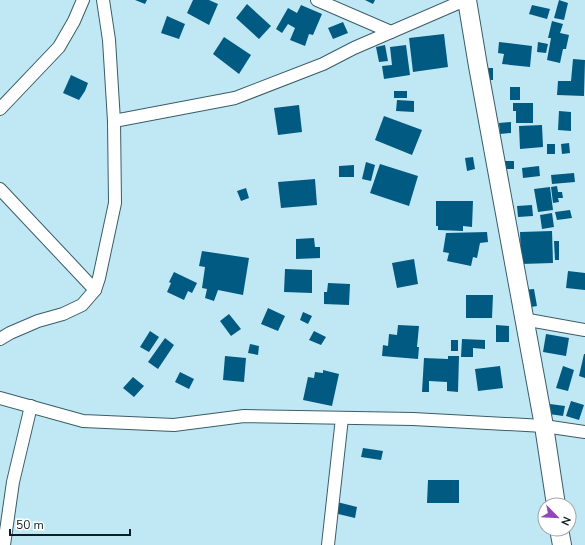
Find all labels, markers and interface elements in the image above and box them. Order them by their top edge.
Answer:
north arrow [537,497,577,537]
scale bar [10,511,130,537]
text: N [557,514,574,528]
text: 50 m [16,517,44,533]

